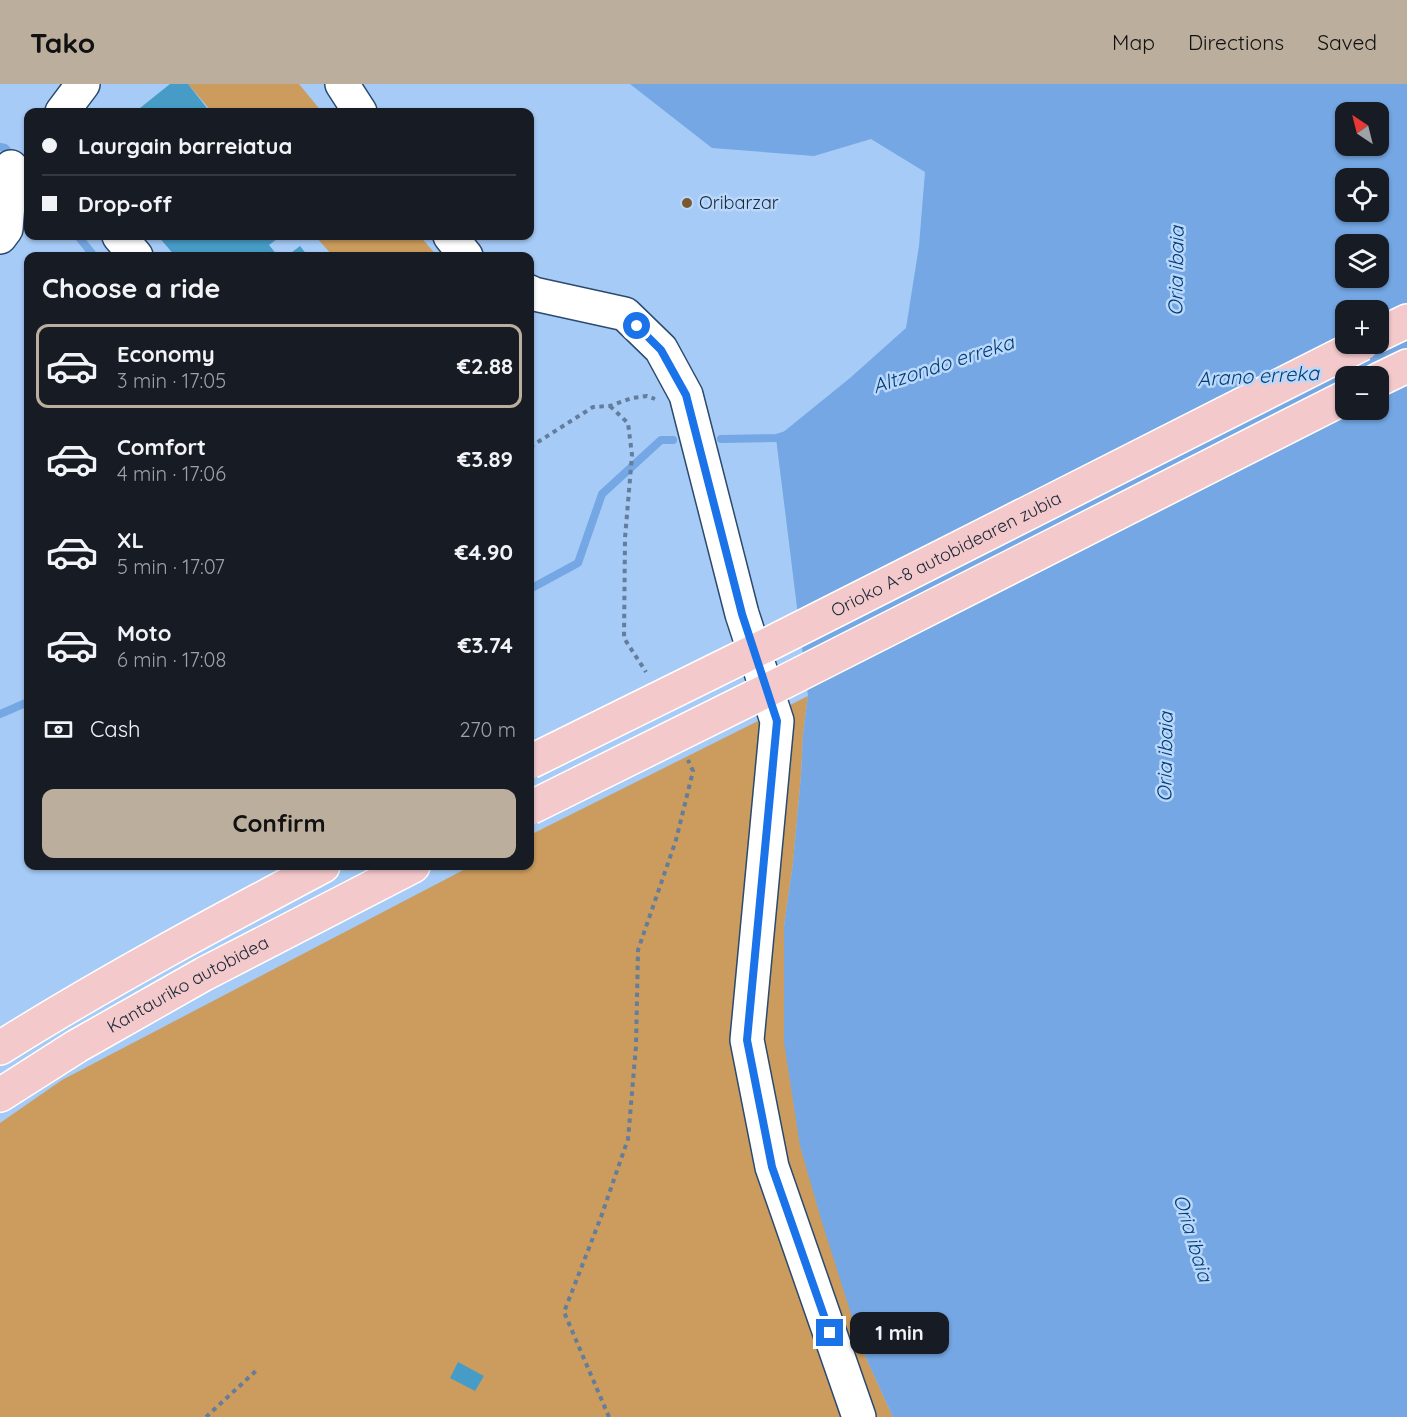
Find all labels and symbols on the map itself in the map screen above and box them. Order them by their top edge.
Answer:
north arrow [1335,102,1389,156]
place label: Oribarzar [699,191,779,214]
marker: Oribarzar [680,196,694,210]
water label: Oria ibaia [1162,224,1189,316]
route start [623,312,650,339]
water label: Altzondo erreka [869,328,1019,398]
water label: Arano erreka [1196,360,1321,391]
street label: Orioko A-8 autobidearen zubia [827,486,1065,622]
water label: Oria ibaia [1151,710,1178,802]
street label: Kantauriko autobidea [103,931,272,1038]
water label: Oria ibaia [1168,1191,1219,1286]
callout: 1 min [851,1312,950,1354]
route end [816,1319,843,1346]

